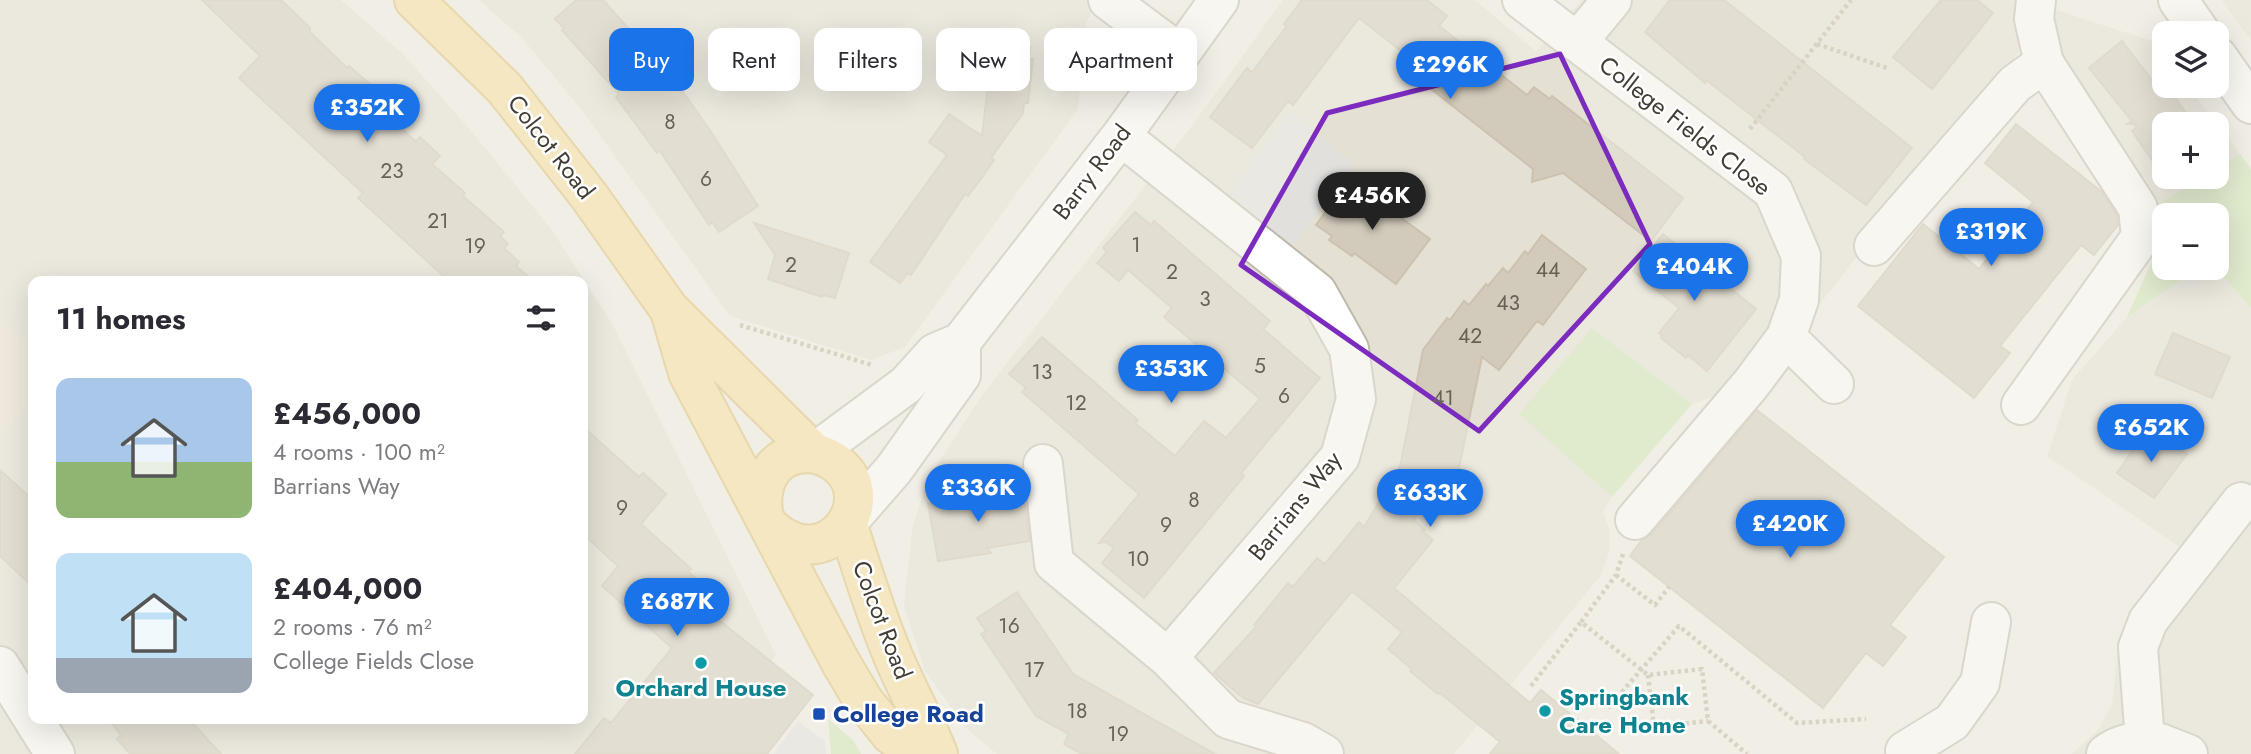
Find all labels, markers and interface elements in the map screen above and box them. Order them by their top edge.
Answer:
map controls [2152,21,2229,280]
button: layers [2152,21,2229,98]
chip: Buy [609,28,694,91]
chip: Rent [708,28,800,91]
chip: Filters [814,28,922,91]
chip: New [936,28,1030,91]
chip: Apartment [1044,28,1197,91]
pin: £296K [1401,42,1499,101]
text: £296K [1412,47,1488,81]
street label: College Fields Close [1592,47,1779,204]
pin: £352K [318,85,416,144]
street label: Colcot Road [499,87,603,206]
text: £352K [330,90,404,124]
house number: 8 [664,107,676,137]
button: + [2152,112,2229,189]
street label: Barry Road [1044,117,1139,227]
house number: 23 [380,156,404,186]
house number: 6 [700,164,712,194]
pin: £456K [1323,173,1421,232]
text: £456K [1334,178,1410,212]
button: − [2152,203,2229,280]
house number: 21 [427,206,449,236]
pin: £319K [1942,208,2040,268]
text: £319K [1955,214,2027,248]
house number: 1 [1131,230,1141,260]
house number: 19 [464,231,486,261]
pin: £404K [1645,244,1743,303]
text: £404K [1655,249,1733,283]
house number: 2 [785,250,797,280]
house number: 44 [1536,255,1560,285]
house number: 2 [1166,257,1178,287]
house number: 3 [1199,284,1211,314]
house number: 43 [1496,288,1520,318]
text: 11 homes [56,297,186,340]
icon: filters [522,299,560,337]
house number: 42 [1458,321,1482,351]
pin: £353K [1122,346,1220,405]
text: £353K [1134,351,1208,385]
house number: 5 [1254,351,1266,381]
house number: 13 [1032,357,1052,387]
house number: 6 [1278,381,1290,411]
house number: 41 [1432,383,1454,413]
house number: 12 [1065,388,1087,418]
text: £456,000 [273,392,421,435]
pin: £652K [2102,405,2200,464]
icon: home [112,406,196,490]
text: £652K [2113,410,2189,444]
text: 4 rooms · 100 m² [273,435,445,469]
street label: Barrians Way [1239,443,1350,568]
pin: £336K [929,464,1027,524]
text: Barrians Way [273,469,400,503]
text: £336K [941,470,1015,504]
pin: £633K [1381,470,1479,529]
text: £633K [1393,475,1467,509]
house number: 8 [1188,485,1200,515]
house number: 9 [616,493,628,523]
pin: £420K [1741,500,1839,560]
text: £420K [1752,506,1828,540]
house number: 9 [1160,510,1172,540]
house number: 10 [1127,544,1149,574]
street label: Colcot Road [844,555,921,684]
text: £404,000 [273,567,422,610]
pin: £687K [628,578,726,638]
icon: home [112,581,196,665]
text: £687K [640,584,714,618]
text: 2 rooms · 76 m² [273,610,432,644]
house number: 16 [998,611,1020,641]
text: College Fields Close [273,644,474,678]
marker: Orchard House [693,655,709,671]
house number: 17 [1024,655,1044,685]
place label: Orchard House [615,670,787,705]
place label: Springbank Care Home [1559,679,1689,742]
place label: College Road [833,696,984,731]
house number: 18 [1067,696,1087,726]
marker: Springbank Care Home [1537,703,1553,719]
marker: College Road [811,706,827,722]
house number: 19 [1107,719,1129,749]

